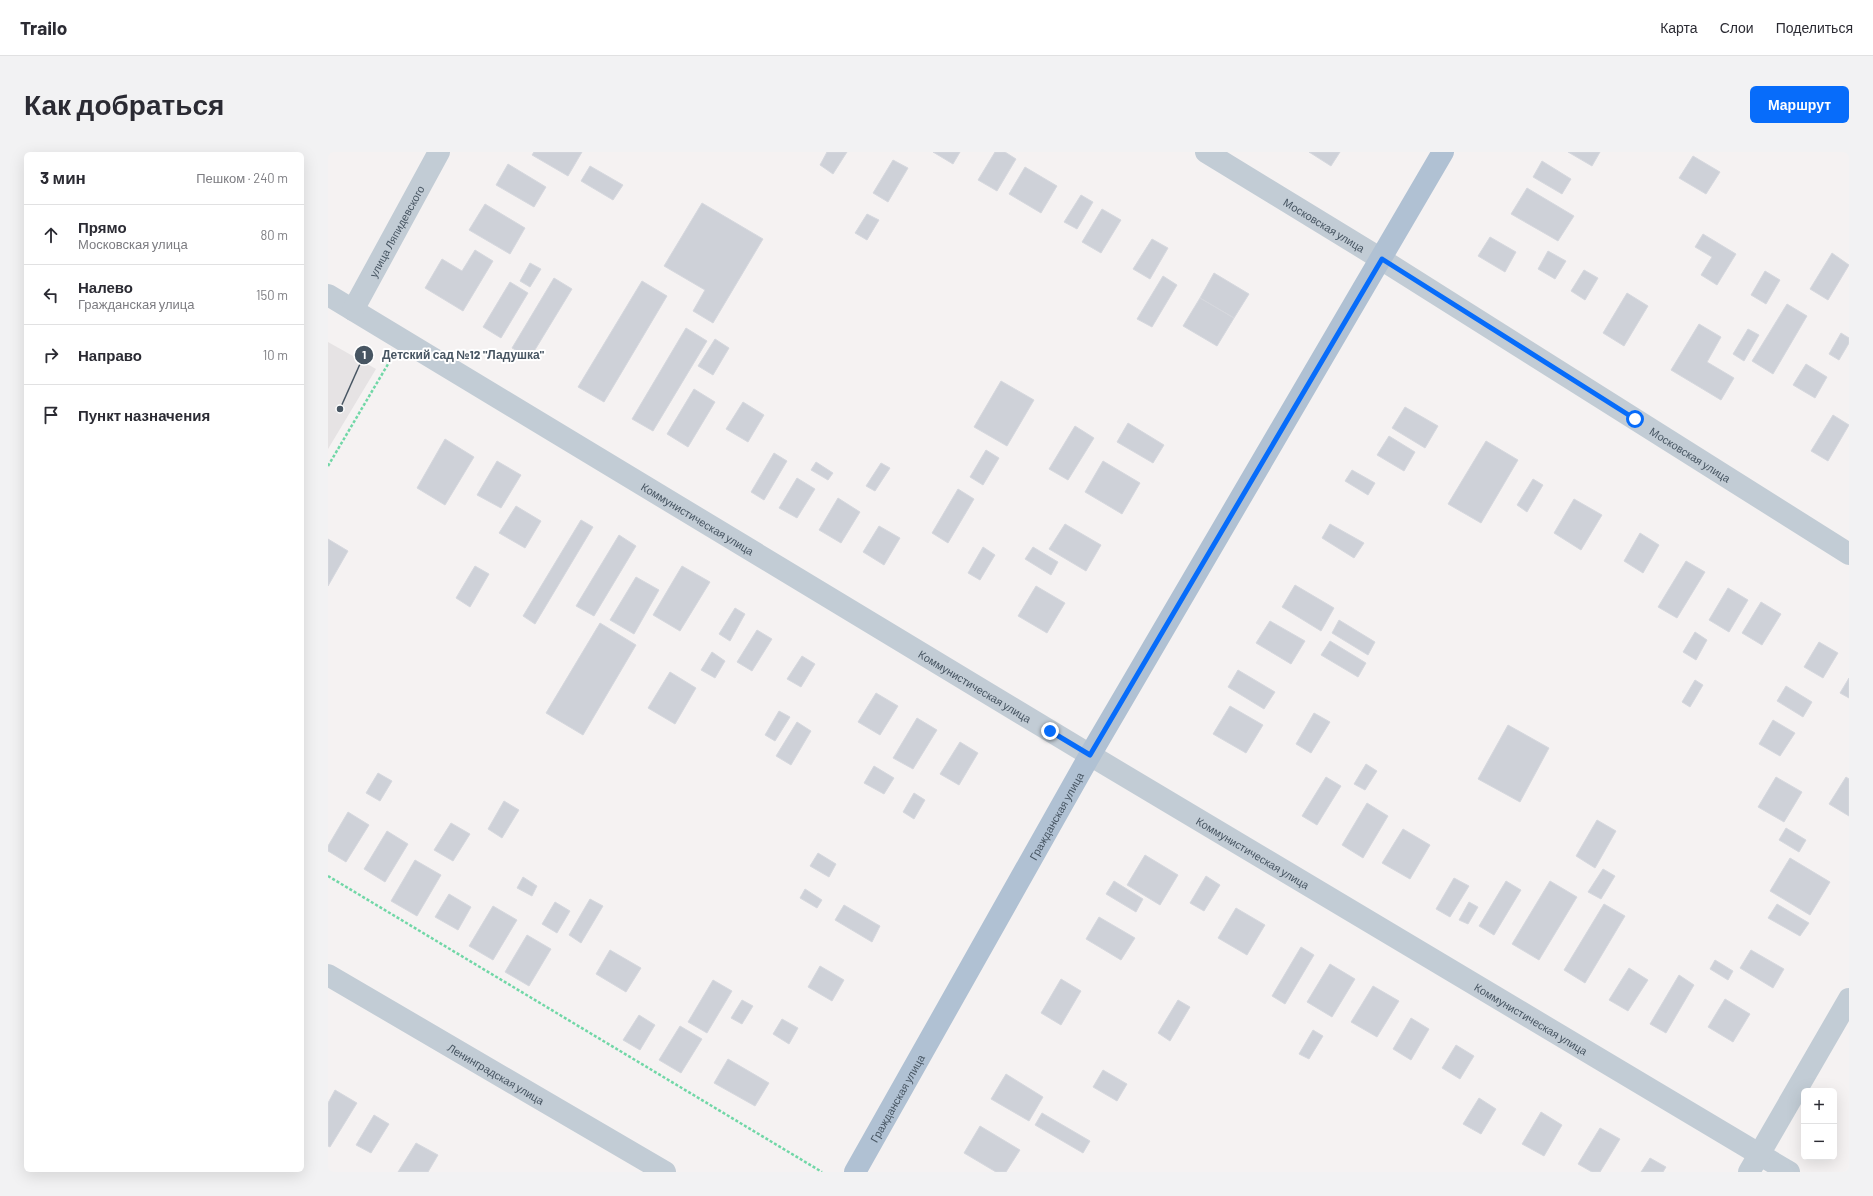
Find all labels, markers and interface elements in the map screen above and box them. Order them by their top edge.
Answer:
text: Trailo [20,16,67,39]
text: Карта [1660,19,1698,36]
text: Слои [1720,19,1754,36]
text: Поделиться [1776,19,1853,36]
button: Маршрут [1750,86,1849,123]
text: Как добраться [24,87,224,121]
text: 3 мин [40,167,86,187]
text: Пешком · 240 m [196,170,288,186]
street label: улица Ляпидевского [366,183,426,279]
street label: Московская улица [1282,195,1368,255]
text: Прямо [78,218,127,236]
icon: ahead [40,224,62,246]
text: 80 m [261,227,288,243]
text: Московская улица [78,236,188,252]
text: Налево [78,278,133,296]
icon: left [40,284,62,306]
text: 150 m [256,287,288,303]
text: Гражданская улица [78,296,195,312]
callout: Детский сад №12 "Ладушка" [354,343,552,367]
icon: right [40,344,62,366]
text: Направо [78,346,142,364]
text: 10 m [263,347,288,363]
text: 1 [362,347,366,361]
text: Детский сад №12 "Ладушка" [382,347,545,362]
icon: arrive [40,404,62,426]
text: Пункт назначения [78,406,210,424]
route start [1626,410,1644,428]
street label: Московская улица [1648,424,1734,485]
street label: Коммунистическая улица [639,479,757,558]
street label: Коммунистическая улица [917,647,1035,725]
route end [1041,722,1059,740]
street label: Гражданская улица [1026,769,1086,862]
street label: Коммунистическая улица [1194,814,1313,891]
street label: Коммунистическая улица [1473,980,1591,1057]
street label: Ленинградская улица [446,1040,548,1107]
street label: Гражданская улица [867,1051,927,1144]
map controls [1801,1088,1837,1160]
button: + [1801,1088,1837,1124]
button: − [1801,1124,1837,1160]

